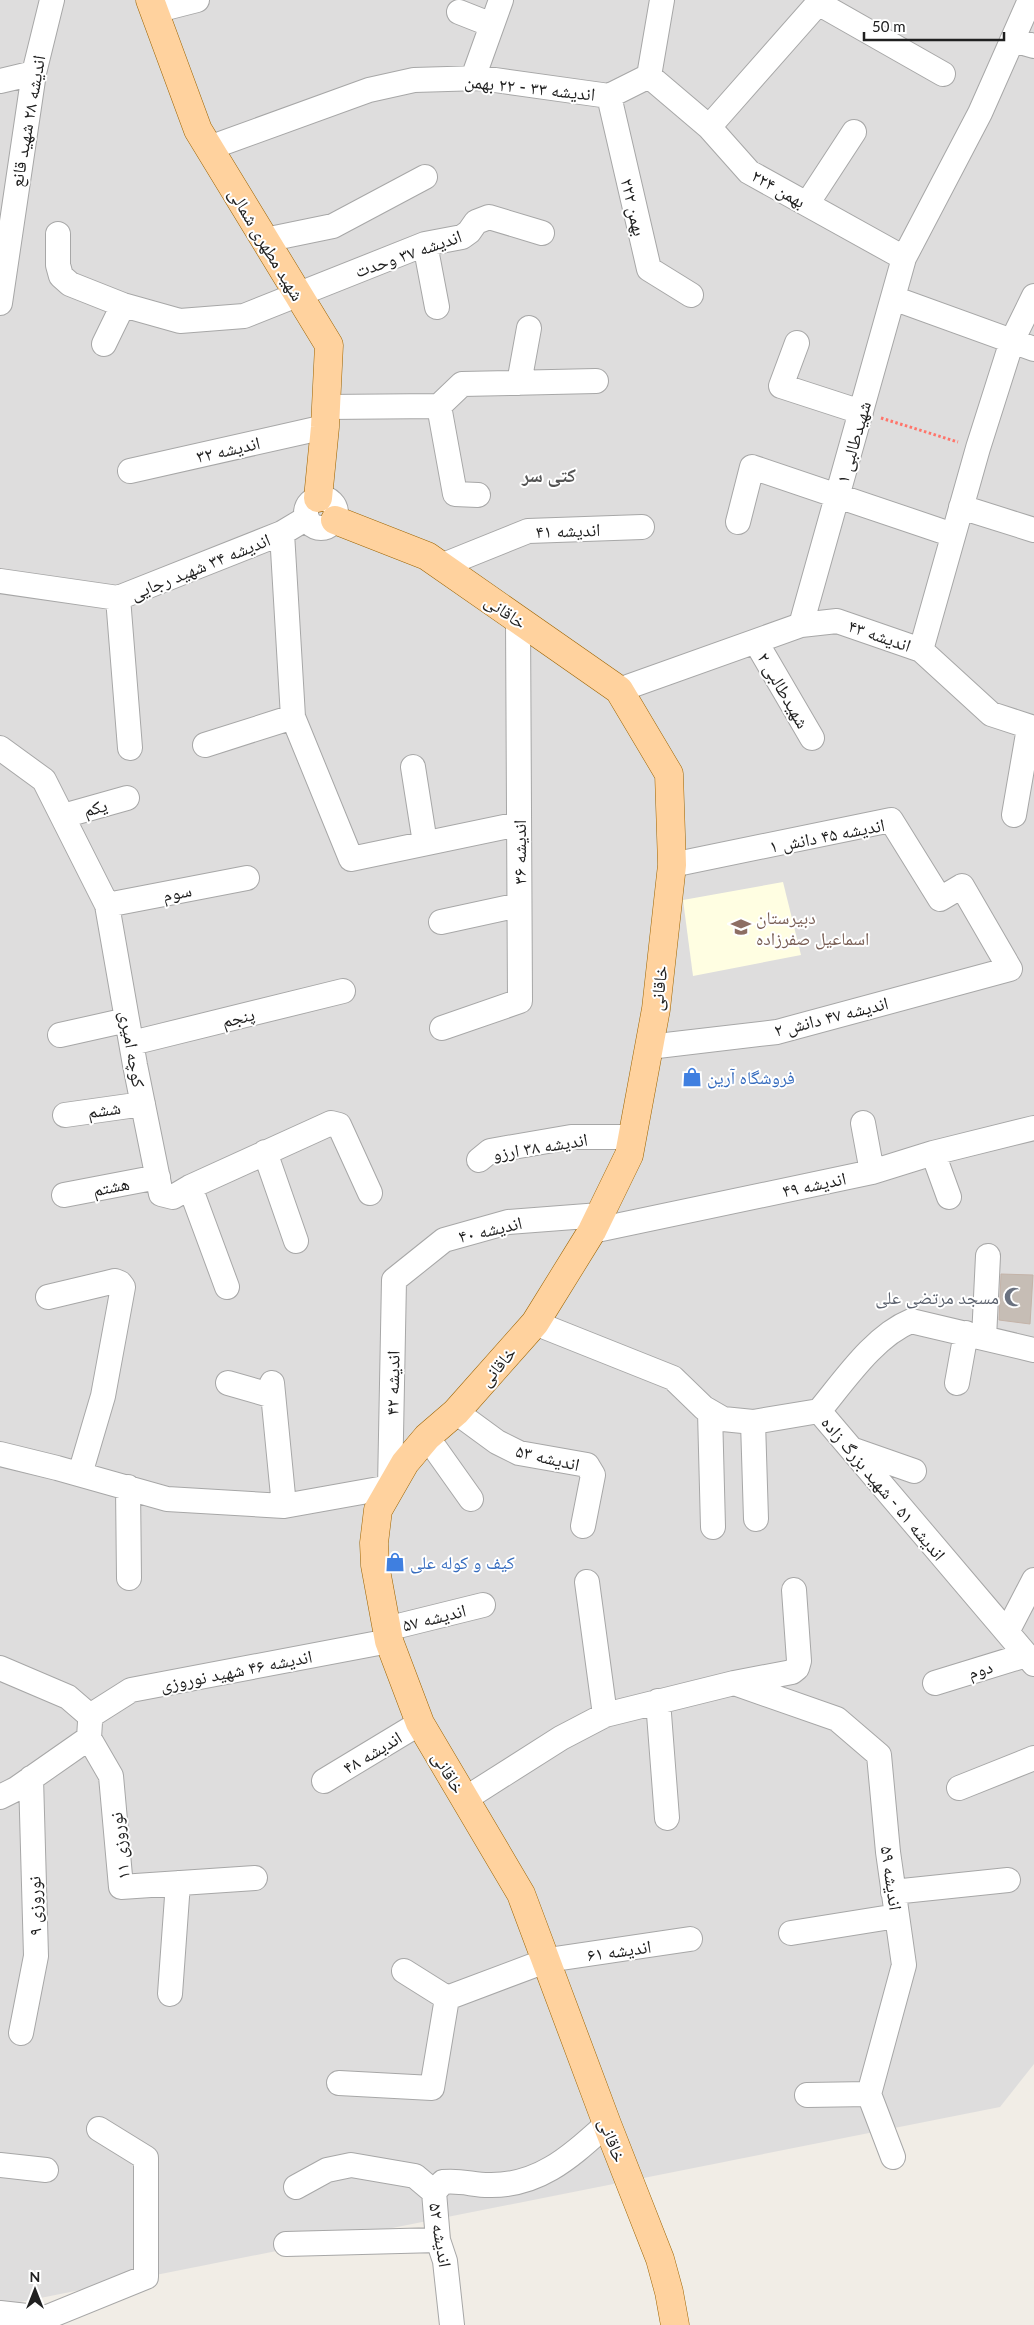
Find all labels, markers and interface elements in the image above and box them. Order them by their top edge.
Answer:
scale bar [864,10,1004,42]
text: 50 m [872,17,906,35]
street label: اندیشه ۲۸ شهید قانع [5,53,51,189]
street label: اندیشه ۳۳ - ۲۲ بهمن [463,69,596,106]
street label: ۲۲بهمن ۴ [748,164,810,213]
street label: ۲۲بهمن ۲ [616,176,651,238]
street label: شهید مطهری شمالی [224,184,309,305]
street label: اندیشه ۳۷ وحدت [352,224,464,282]
street label: شهیدطالبی ۱ [831,398,876,486]
street label: اندیشه ۳۲ [194,431,262,467]
district label: کتی سر [521,463,576,487]
street label: اندیشه ۴۱ [535,518,601,542]
street label: اندیشه ۳۴ شهید رجایی [127,528,274,605]
street label: خاقانی [481,589,531,634]
street label: اندیشه ۴۳ [846,614,914,656]
street label: شهیدطالبی ۲ [753,648,815,733]
street label: یکم [80,793,110,823]
street label: اندیشه ۴۵ دانش ۱ [767,813,887,858]
street label: اندیشه ۳۶ [508,820,530,884]
street label: سوم [161,878,194,908]
place label: دبیرستان اسماعیل صفرزاده [756,906,869,950]
school or university icon: دبیرستان اسماعیل صفرزاده [730,916,752,938]
street label: خاقانی [644,964,673,1012]
street label: اندیشه ۴۷ دانش ۲ [772,991,891,1042]
street label: پنجم [219,1002,257,1034]
street label: کوچه امیری [114,1009,151,1090]
shop icon: فروشگاه آرین [681,1066,703,1088]
place label: فروشگاه آرین [707,1066,795,1089]
street label: ششم [86,1096,122,1124]
street label: اندیشه ۳۸ ارزو [491,1128,589,1165]
street label: اندیشه ۴۹ [780,1167,848,1202]
street label: هشتم [91,1172,132,1202]
street label: اندیشه ۴۰ [456,1211,524,1247]
place label: مسجد مرتضی علی [875,1286,999,1309]
mosque icon: مسجد مرتضی علی [1003,1286,1025,1308]
street label: خاقانی [474,1342,521,1391]
street label: اندیشه ۴۲ [380,1350,404,1416]
street label: اندیشه ۵۱ - شهید بزرگ زاده [817,1411,951,1565]
street label: اندیشه ۵۳ [514,1439,582,1475]
shop icon: کیف و کوله علی [384,1551,406,1573]
place label: کیف و کوله علی [410,1551,515,1574]
street label: اندیشه ۵۷ [400,1598,468,1636]
street label: اندیشه ۴۶ شهید نوروزی [158,1644,314,1697]
street label: دوم [965,1655,996,1685]
street label: اندیشه ۴۸ [339,1726,406,1778]
street label: خاقانی [427,1747,470,1798]
street label: نوروزی ۱۱ [104,1811,135,1881]
street label: اندیشه ۵۹ [876,1844,907,1912]
street label: نوروزی ۹ [22,1876,47,1936]
street label: اندیشه ۶۱ [585,1935,653,1966]
street label: خاقانی [594,2115,631,2166]
street label: اندیشه ۵۲ [425,2201,457,2269]
north arrow [10,2265,60,2315]
text: N [30,2268,40,2285]

